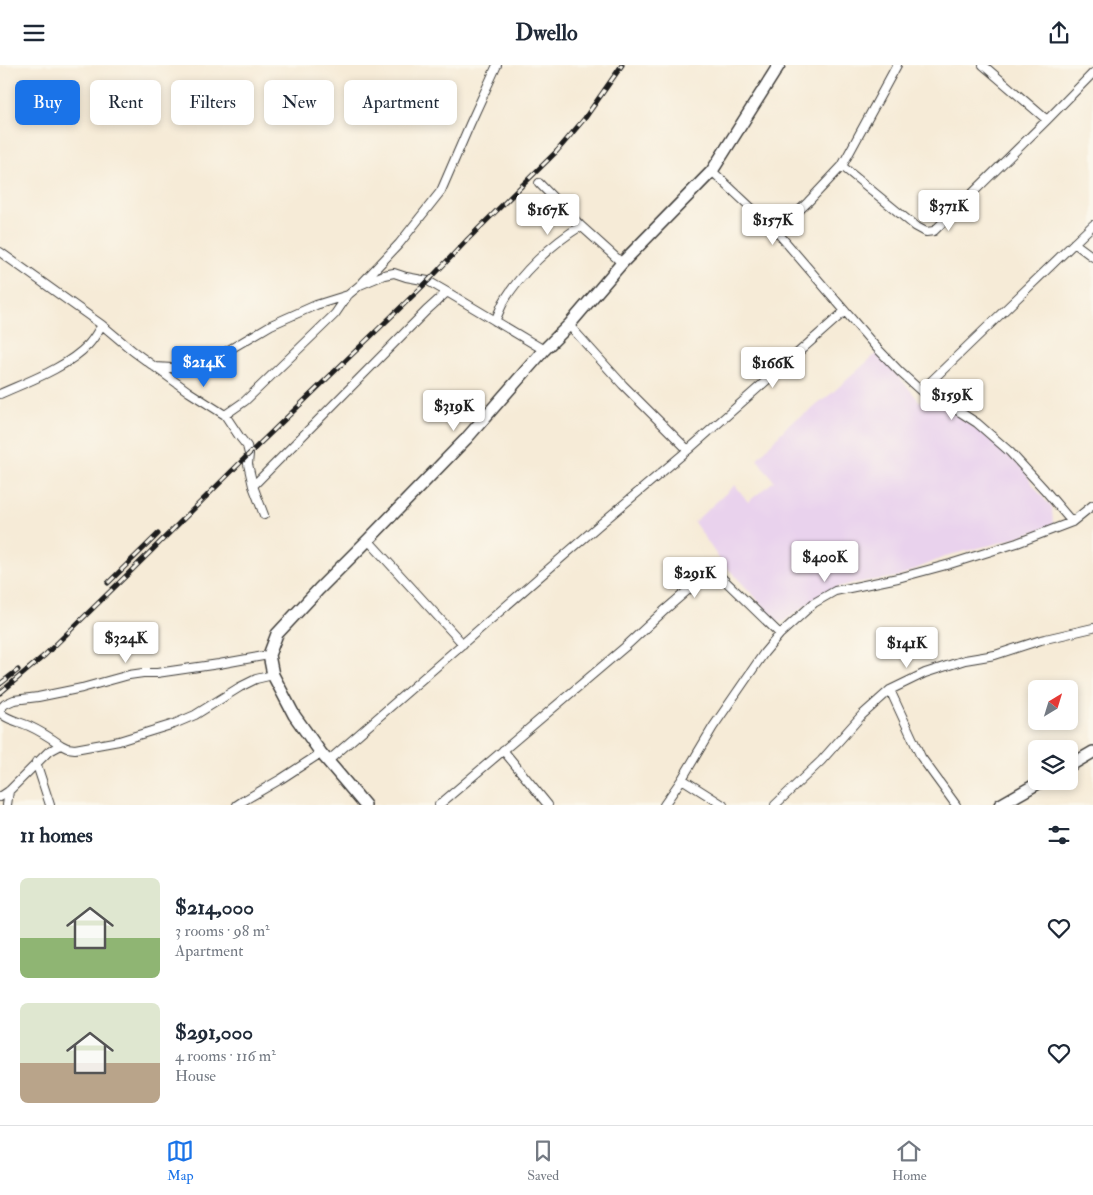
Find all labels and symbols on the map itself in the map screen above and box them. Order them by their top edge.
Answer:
pin: $371K [914,189,984,232]
pin: $167K [513,193,583,236]
pin: $157K [738,203,808,246]
pin: $214K [169,345,239,388]
pin: $166K [738,347,808,389]
pin: $159K [917,379,987,421]
pin: $319K [419,389,489,432]
pin: $400K [790,541,860,583]
pin: $291K [660,557,730,599]
pin: $324K [91,621,161,664]
pin: $141K [872,627,942,669]
north arrow [1028,680,1078,730]

